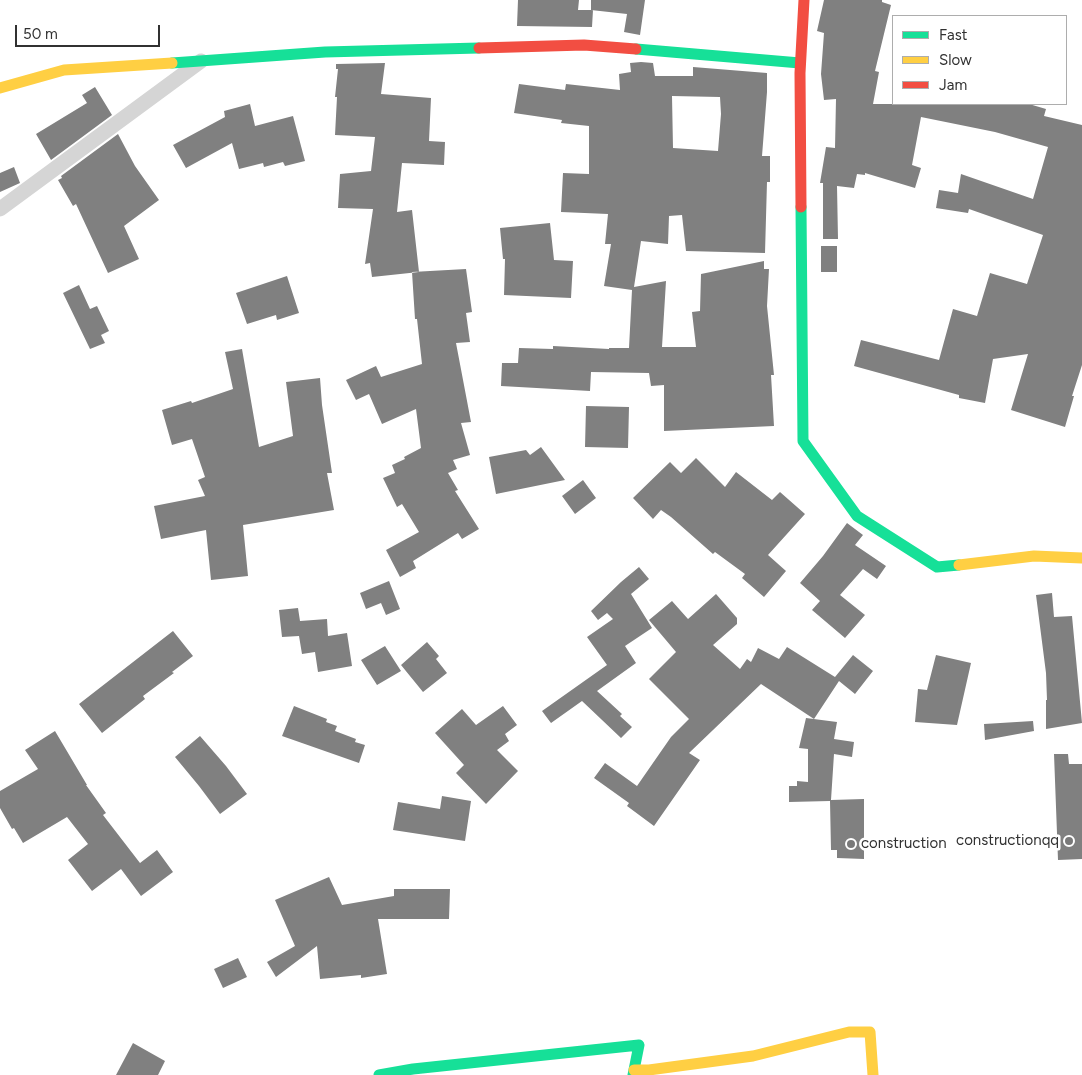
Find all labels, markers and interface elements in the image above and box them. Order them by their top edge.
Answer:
scale bar [18,15,162,47]
legend [892,15,1067,105]
text: 50 m [23,25,58,43]
text: Fast [939,26,967,44]
text: Slow [939,51,972,69]
text: Jam [939,76,967,94]
place label: constructionqq [956,832,1059,850]
place label: construction [861,835,947,853]
marker: constructionqq [1063,835,1075,847]
marker: construction [845,838,857,850]

